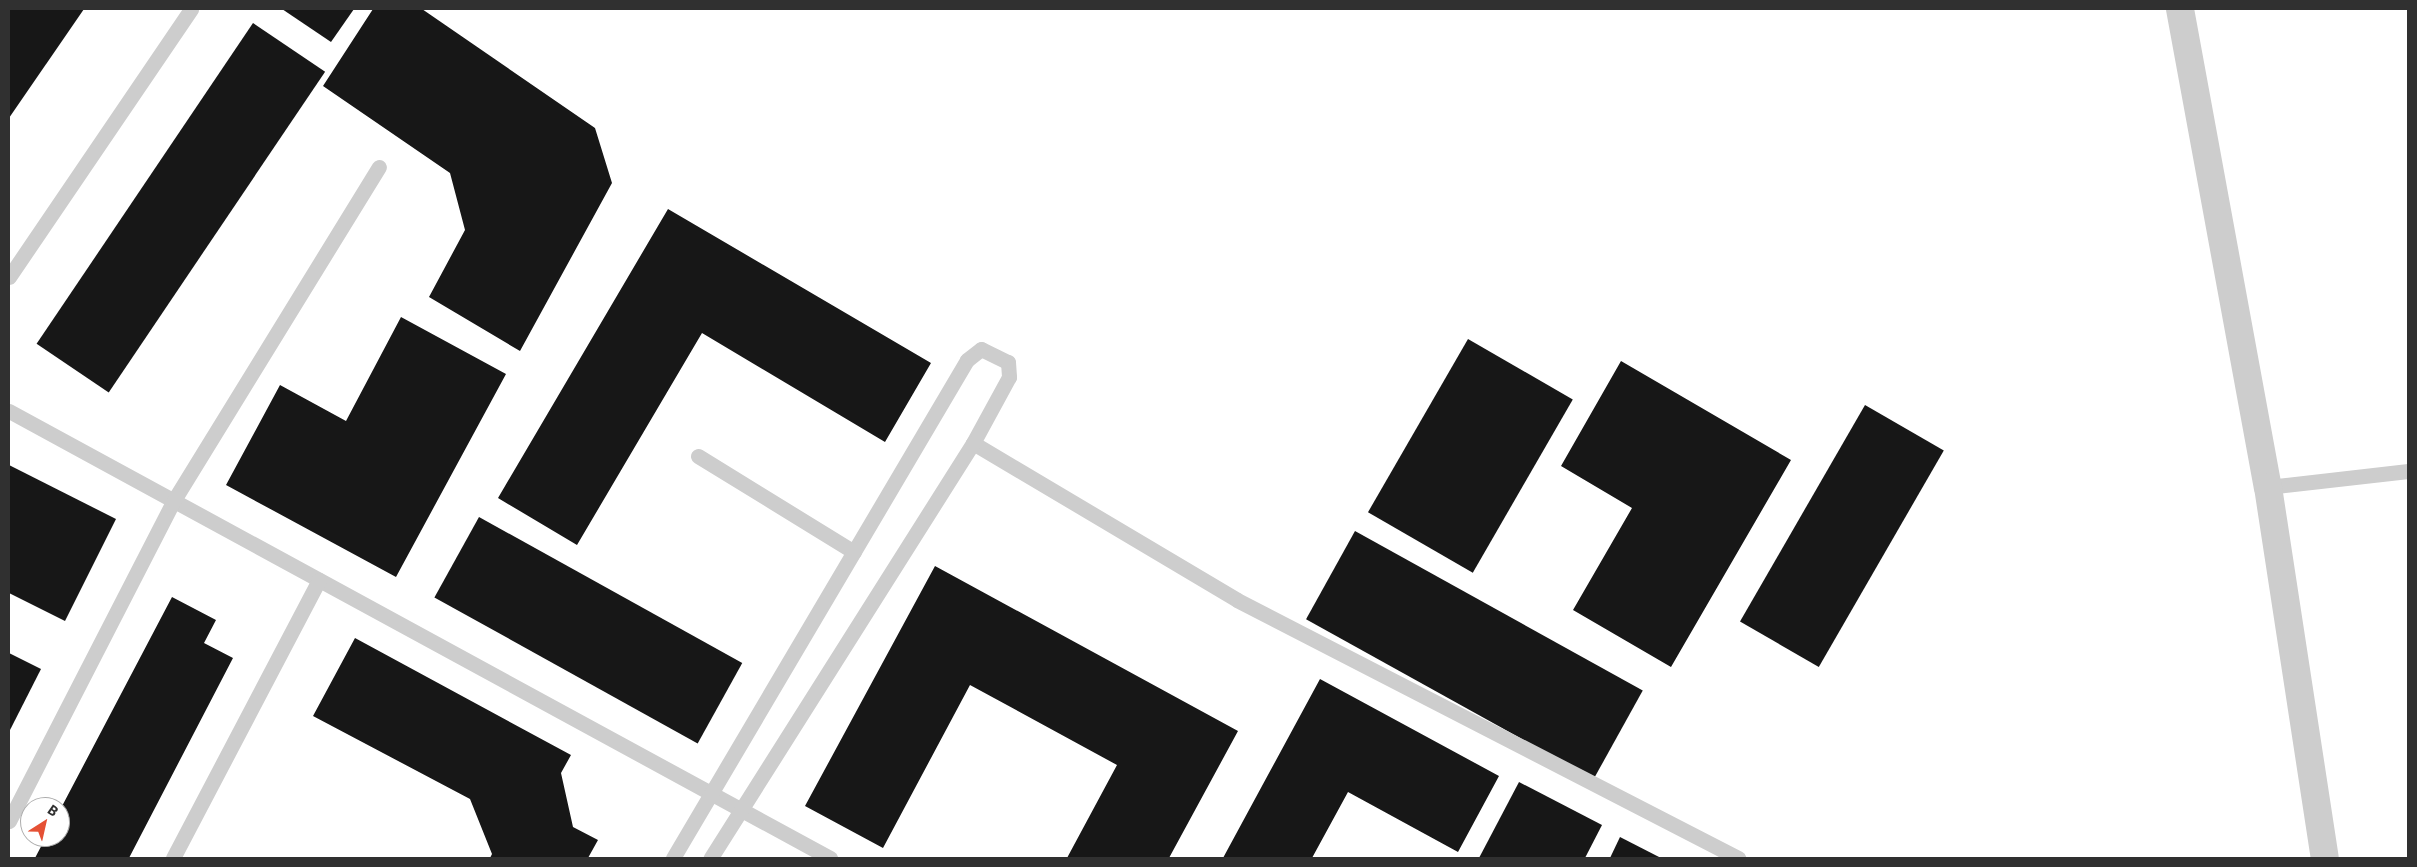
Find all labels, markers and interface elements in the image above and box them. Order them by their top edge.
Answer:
north arrow [20,797,70,847]
text: B [44,800,63,821]

